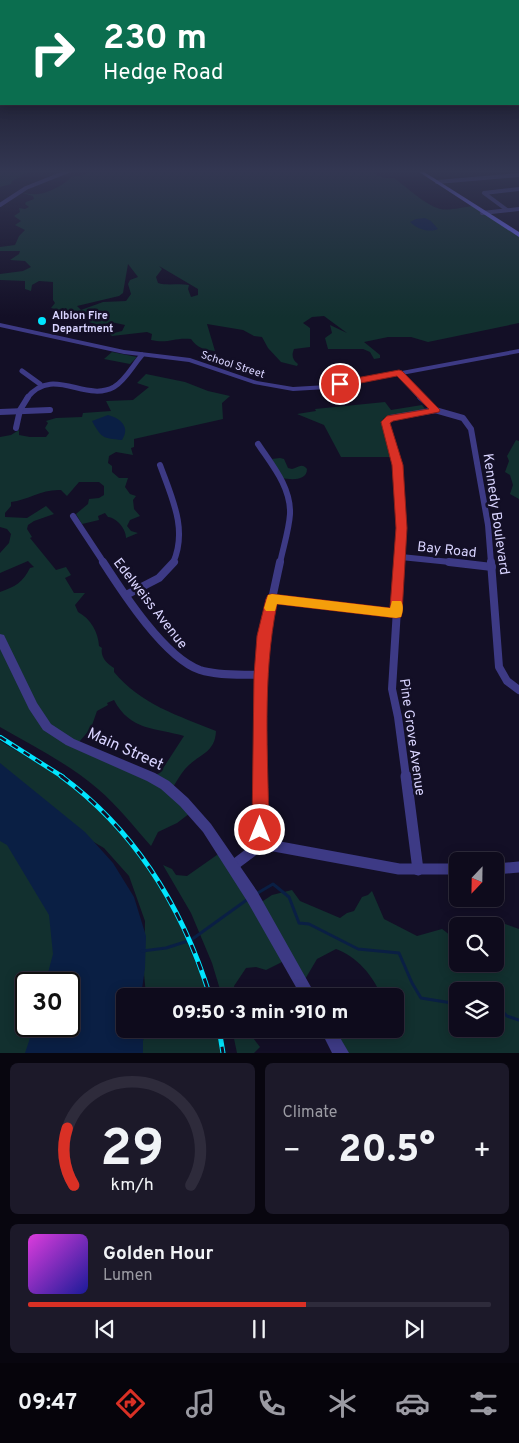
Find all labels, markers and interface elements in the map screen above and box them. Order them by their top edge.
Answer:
text: 230 m [103,17,207,61]
icon: right [20,20,85,85]
text: Hedge Road [103,60,223,87]
place label: Albion Fire Department [52,309,113,336]
marker: Albion Fire Department [36,315,48,327]
street label: School Street [199,348,266,382]
pin [319,363,361,405]
icon: arrive [326,370,354,398]
street label: Kennedy Boulevard [479,452,512,576]
street label: Bay Road [416,539,477,562]
street label: Edelweiss Avenue [109,555,191,653]
street label: Pine Grove Avenue [395,678,428,797]
street label: Main Street [84,724,167,776]
position arrow [233,803,285,855]
north arrow [449,852,504,908]
map controls [449,852,504,1037]
button: search [449,917,504,972]
speed limit sign: 30 [15,972,80,1037]
button: layers [449,982,504,1037]
text: 09:50 · 3 min · 910 m [172,1001,348,1025]
text: Climate [283,1103,337,1123]
text: 29 [100,1118,164,1184]
text: 20.5° [338,1127,435,1176]
text: − [283,1134,301,1170]
text: + [473,1134,491,1170]
text: km/h [111,1174,154,1197]
text: Golden Hour [103,1242,214,1266]
text: Lumen [103,1266,153,1286]
icon: previous [91,1315,119,1343]
icon: pause [245,1315,273,1343]
icon: next [400,1315,428,1343]
icon: directions [113,1386,148,1421]
icon: music [183,1386,218,1421]
icon: phone [254,1386,289,1421]
icon: climate [325,1386,360,1421]
icon: car [395,1386,430,1421]
icon: filters [466,1386,501,1421]
text: 09:47 [18,1390,77,1417]

